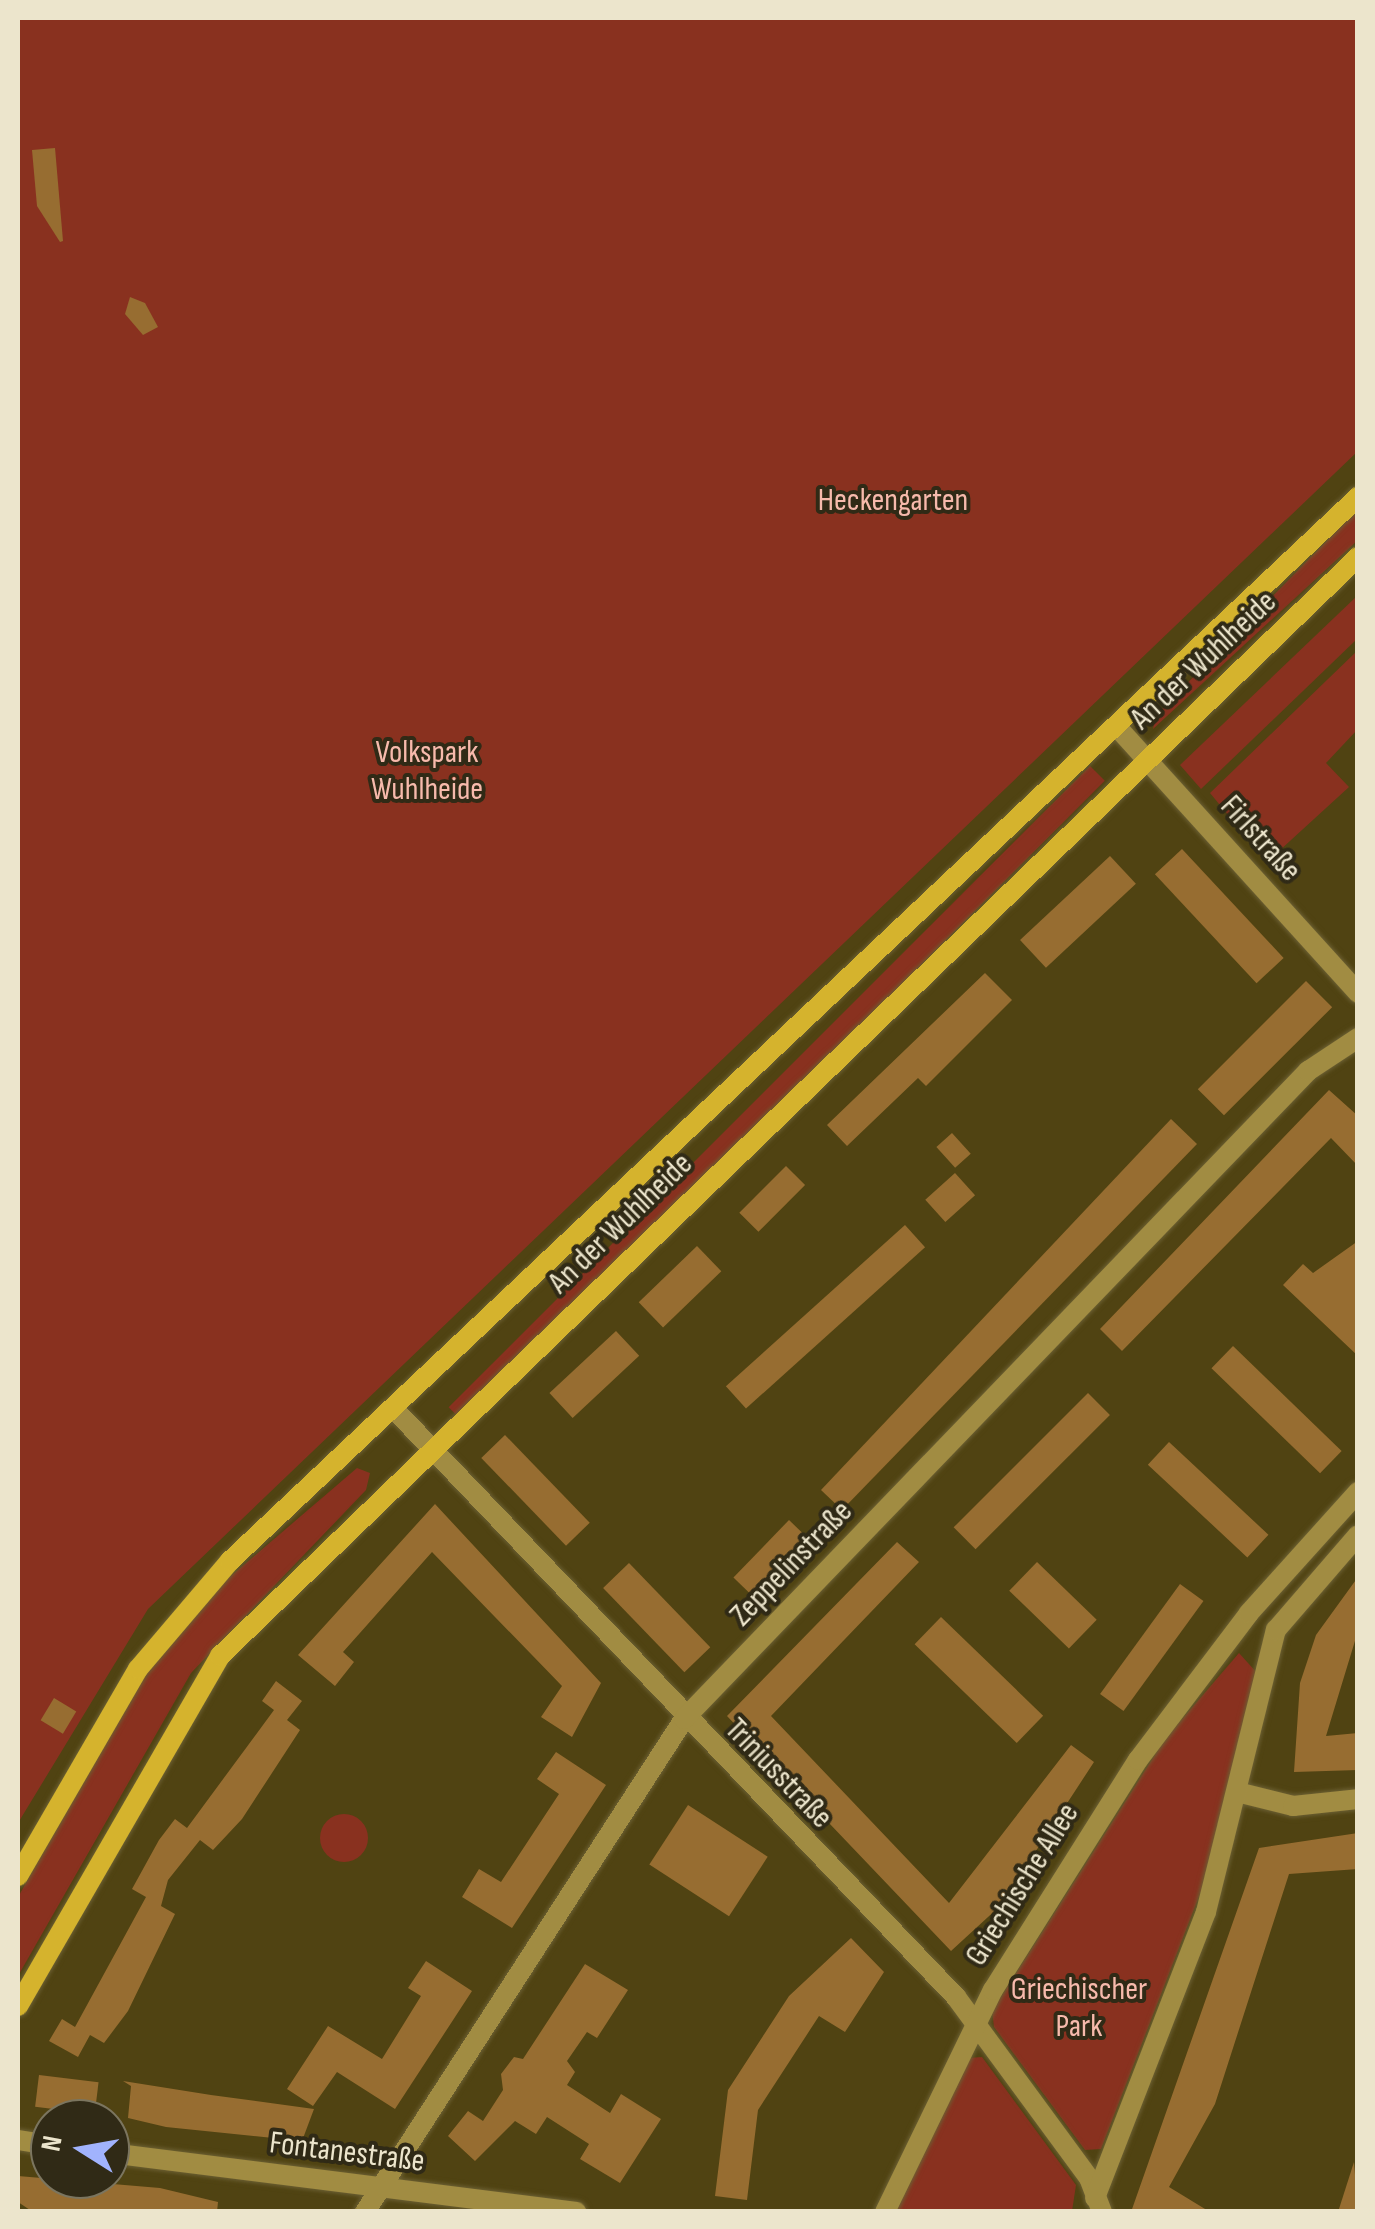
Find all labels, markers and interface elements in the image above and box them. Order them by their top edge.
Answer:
park label: Heckengarten [818,482,968,520]
street label: An der Wuhlheide [1123,584,1285,738]
park label: Volkspark Wuhlheide [371,735,483,810]
street label: Firlstraße [1212,788,1308,890]
street label: An der Wuhlheide [541,1146,701,1302]
street label: Zeppelinstraße [723,1493,861,1635]
street label: Triniusstraße [716,1711,840,1837]
street label: Griechische Allee [958,1797,1088,1973]
park label: Griechischer Park [1011,1972,1147,2047]
north arrow [30,2099,130,2199]
street label: Fontanestraße [267,2124,427,2182]
text: N [34,2133,70,2154]

